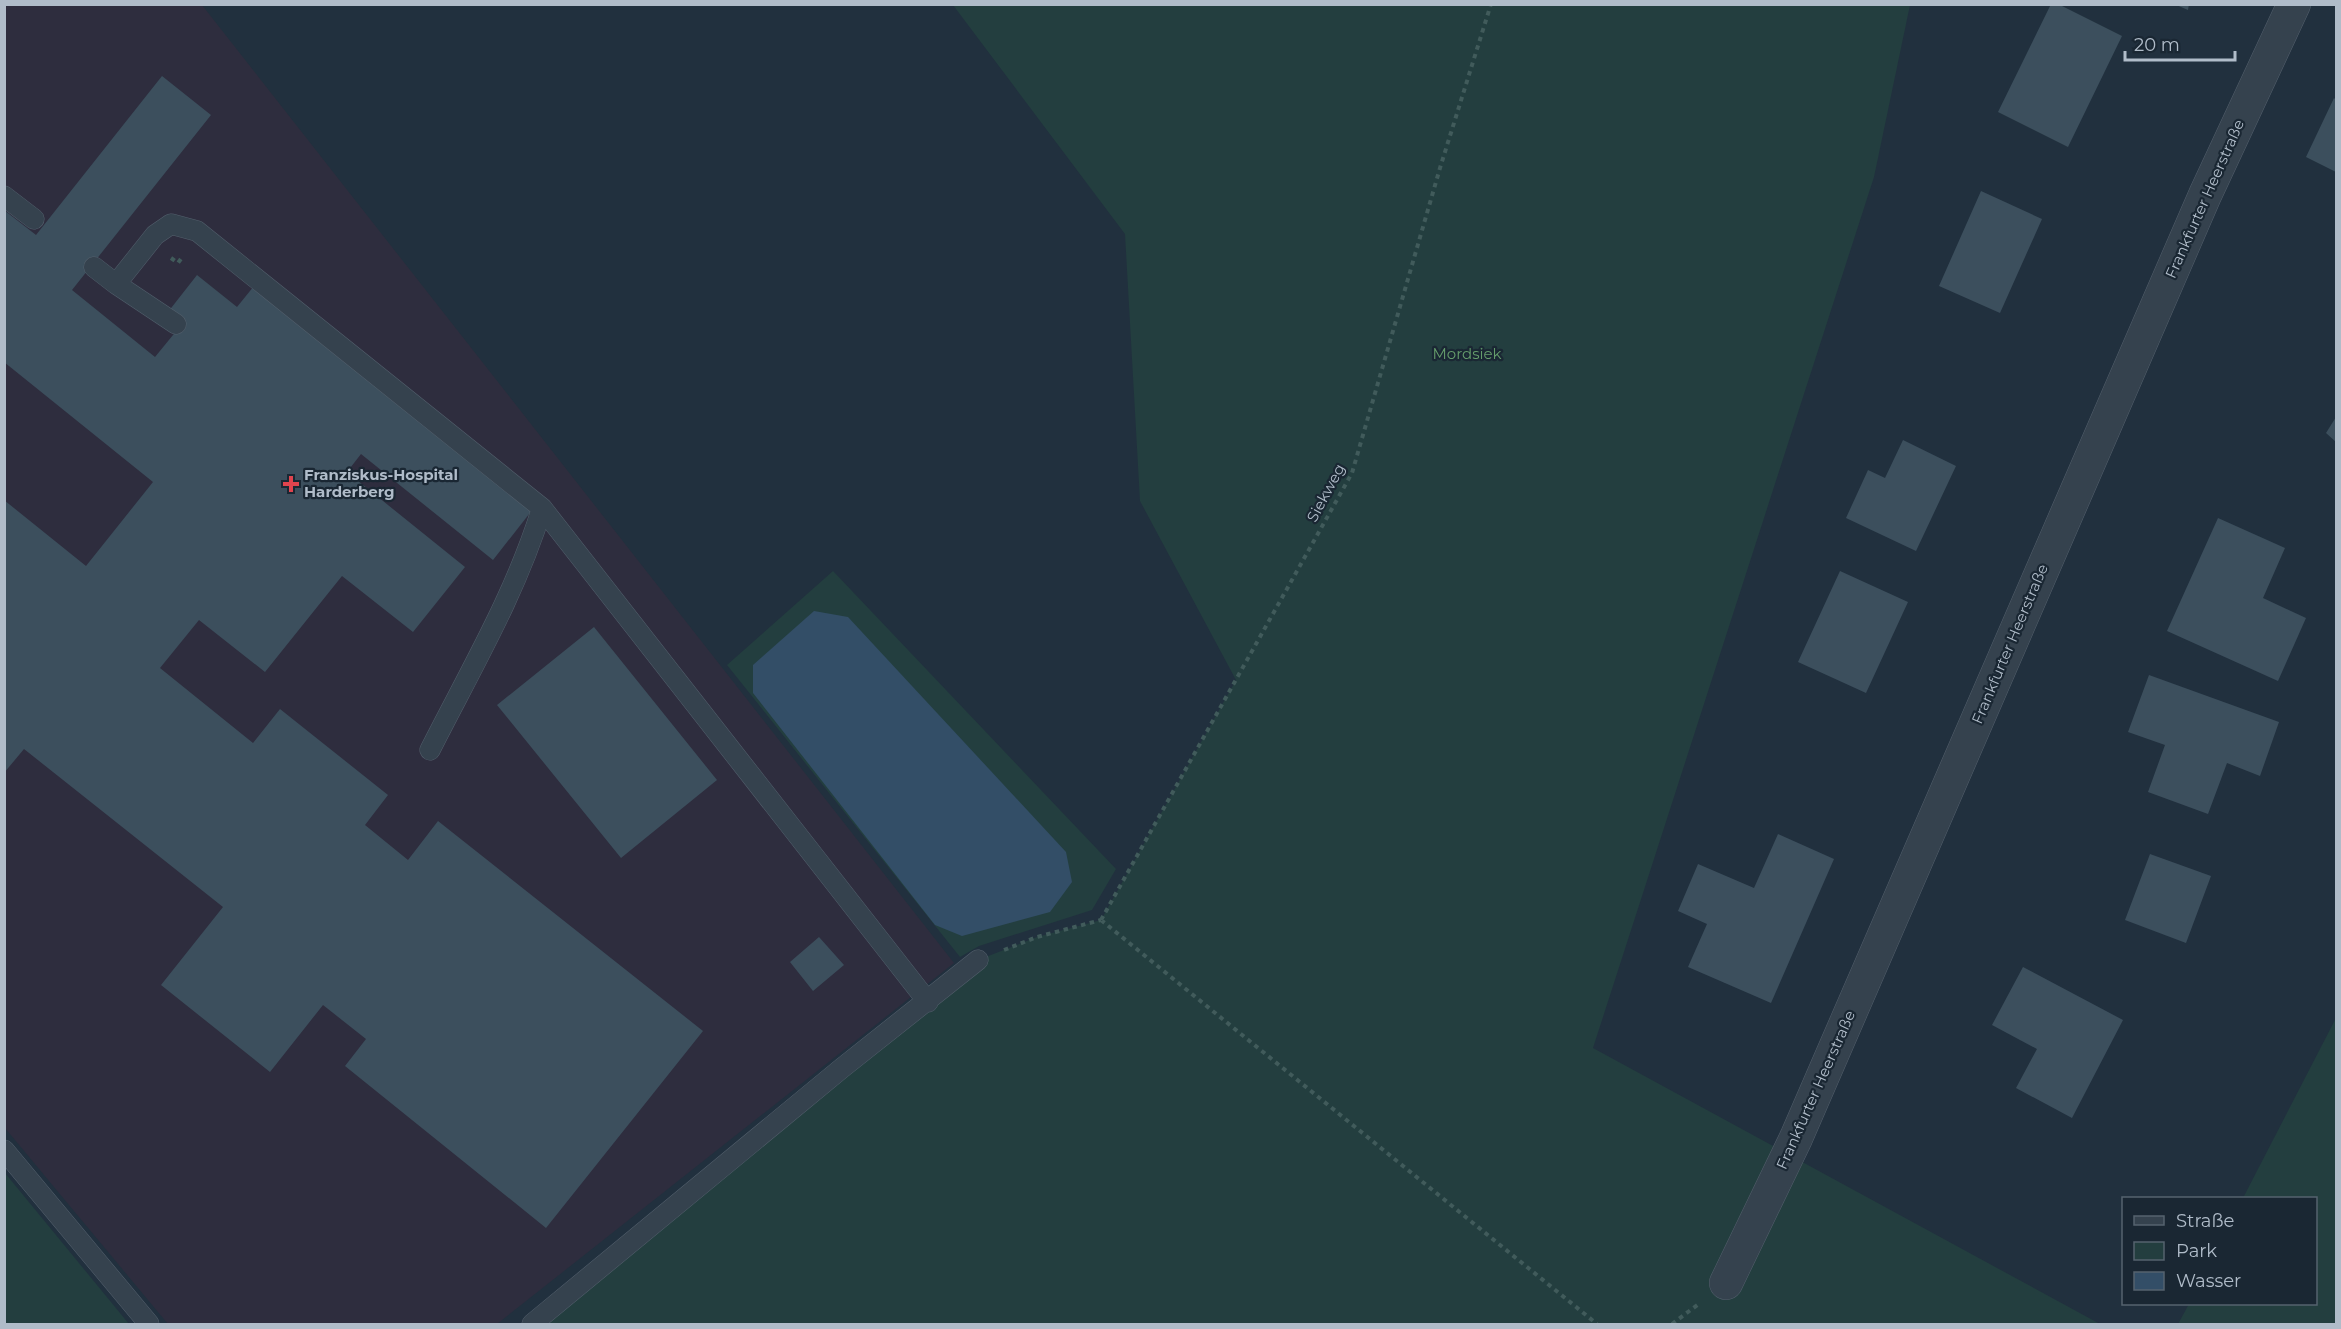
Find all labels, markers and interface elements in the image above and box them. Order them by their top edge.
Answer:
scale bar [2125,24,2234,62]
text: 20 m [2134,34,2180,56]
street label: Frankfurter Heerstraße [2161,116,2248,281]
park label: Mordsiek [1432,344,1502,363]
street label: Siekweg [1302,460,1349,525]
place label: Franziskus-Hospital Harderberg [304,465,458,501]
marker: Franziskus-Hospital Harderberg [282,475,300,493]
street label: Frankfurter Heerstraße [1967,561,2052,727]
street label: Frankfurter Heerstraße [1772,1007,1859,1172]
legend [2122,1197,2317,1305]
text: Straße [2176,1210,2235,1232]
text: Park [2176,1240,2217,1262]
text: Wasser [2176,1270,2241,1292]

